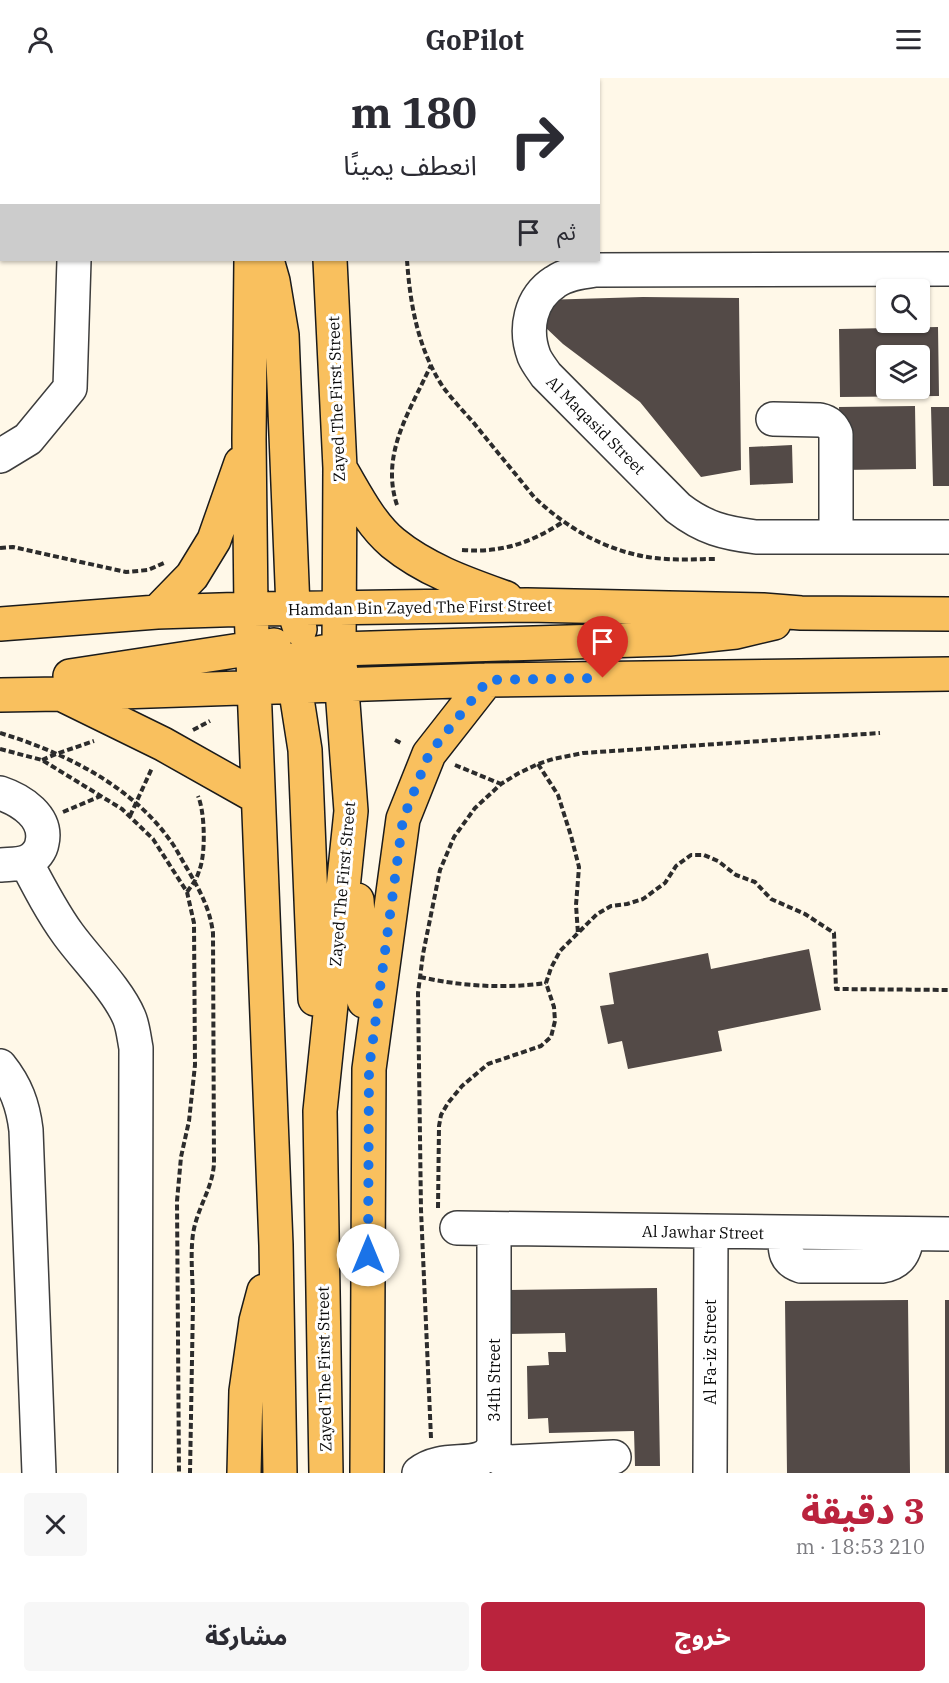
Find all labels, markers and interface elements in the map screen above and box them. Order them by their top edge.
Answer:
text: GoPilot [425,22,524,57]
icon: person [24,23,57,56]
icon: menu [892,23,925,56]
text: 180 m [351,85,477,140]
icon: right [498,102,576,180]
text: انعطف يمينًا [343,147,477,182]
icon: arrive [512,216,545,249]
text: ثم [557,217,576,246]
map controls [876,279,930,399]
button: search [876,279,930,333]
street label: Zayed The First Street [323,315,349,482]
button: layers [876,345,930,399]
street label: Al Maqasid Street [542,371,650,479]
street label: Hamdan Bin Zayed The First Street [288,595,553,619]
pin [577,616,628,678]
icon: arrive [586,625,619,658]
street label: Zayed The First Street [325,800,359,967]
street label: Al Jawhar Street [642,1221,765,1243]
position arrow [336,1223,400,1287]
street label: Zayed The First Street [313,1286,335,1452]
street label: Al Fa-iz Street [700,1299,720,1405]
street label: 34th Street [484,1338,504,1422]
text: 3 دقيقة [801,1487,925,1534]
button: close [24,1493,87,1556]
text: 210 m · 18:53 [796,1533,925,1560]
button: مشاركة [24,1602,469,1671]
button: خروج [481,1602,925,1671]

